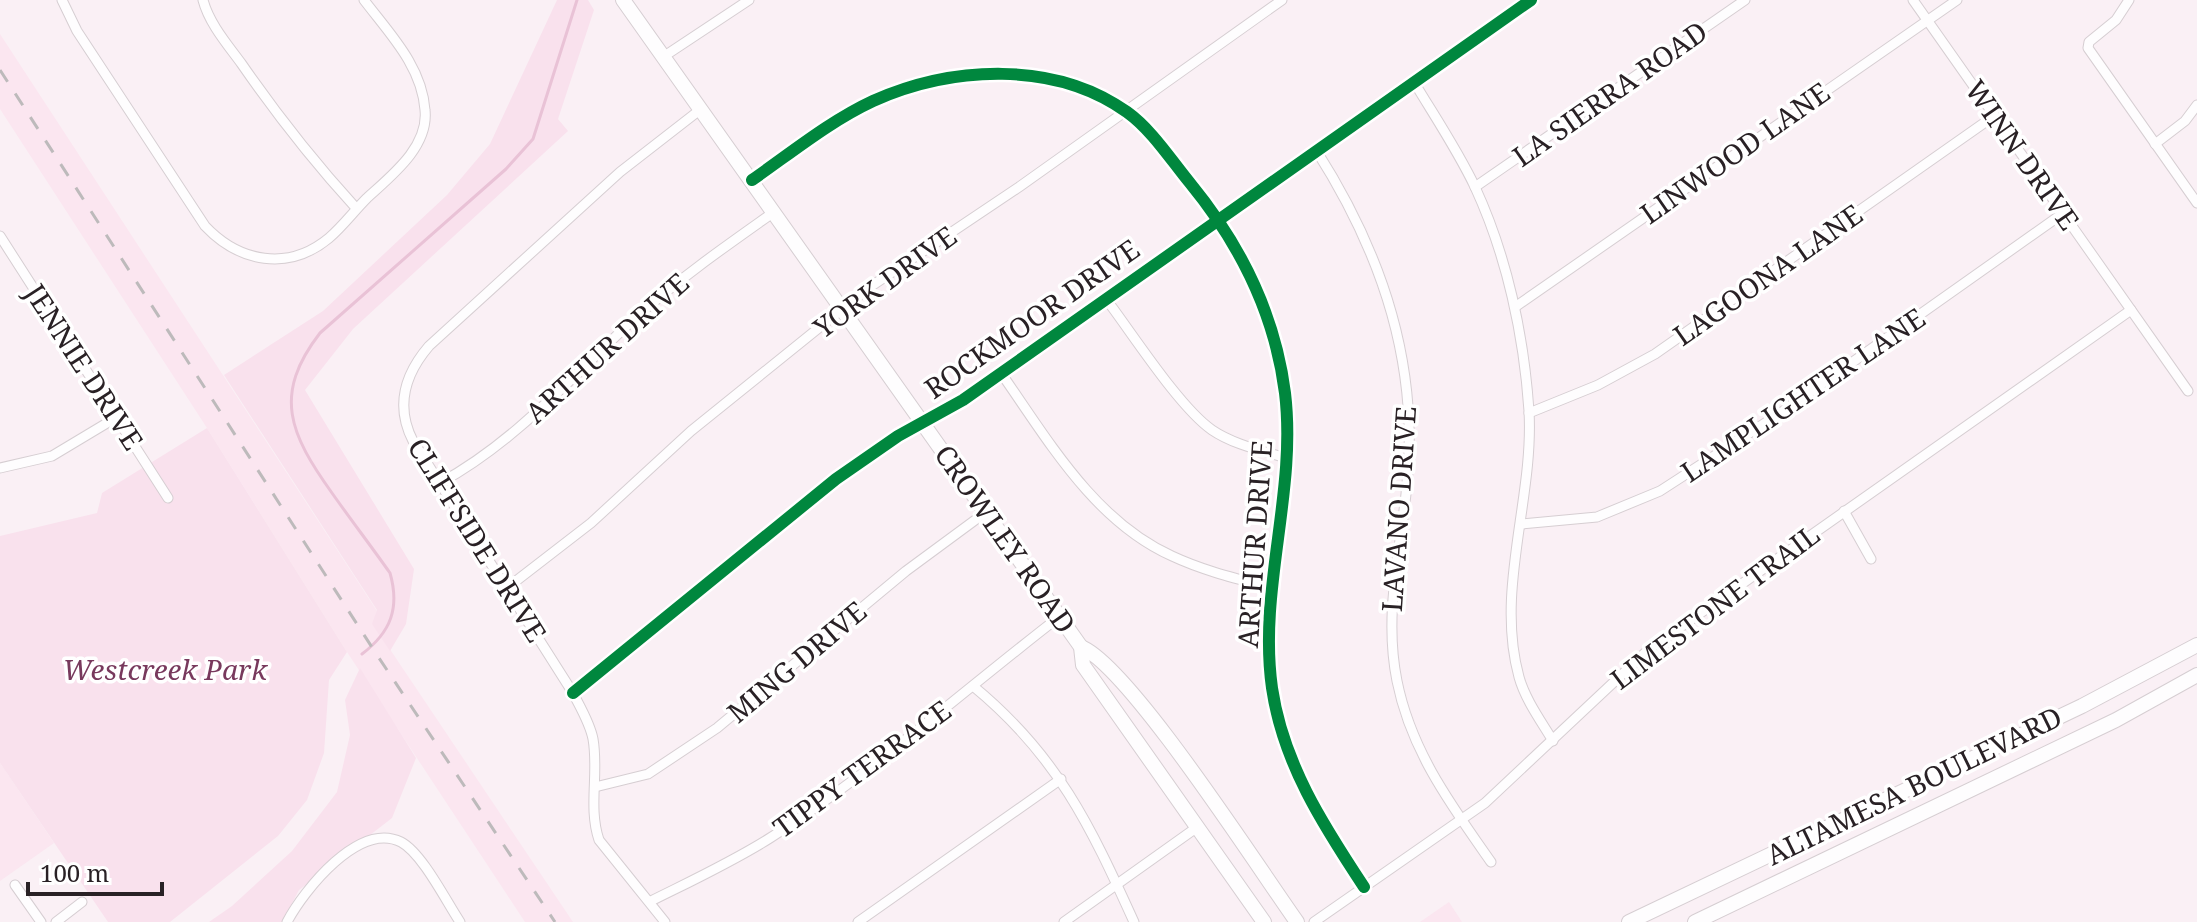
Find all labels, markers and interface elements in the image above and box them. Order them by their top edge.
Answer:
street label: LA SIERRA ROAD [1505,12,1714,175]
street label: WINN DRIVE [1957,72,2089,237]
street label: LINWOOD LANE [1632,73,1837,232]
street label: LAGOONA LANE [1665,195,1869,354]
street label: YORK DRIVE [804,216,964,347]
street label: ROCKMOOR DRIVE [916,230,1146,407]
street label: ARTHUR DRIVE [516,264,696,431]
street label: JENNIE DRIVE [16,275,153,457]
street label: LAMPLIGHTER LANE [1673,298,1932,490]
street label: LAVANO DRIVE [1372,405,1424,613]
street label: CLIFFSIDE DRIVE [400,430,556,649]
street label: CROWLEY ROAD [927,437,1085,640]
street label: ARTHUR DRIVE [1228,439,1280,649]
street label: LIMESTONE TRAIL [1602,515,1827,697]
street label: MING DRIVE [719,592,874,731]
park label: Westcreek Park [63,650,268,688]
street label: TIPPY TERRACE [765,691,958,846]
street label: ALTAMESA BOULEVARD [1759,697,2068,873]
scale bar [28,846,162,896]
text: 100 m [40,856,109,889]

